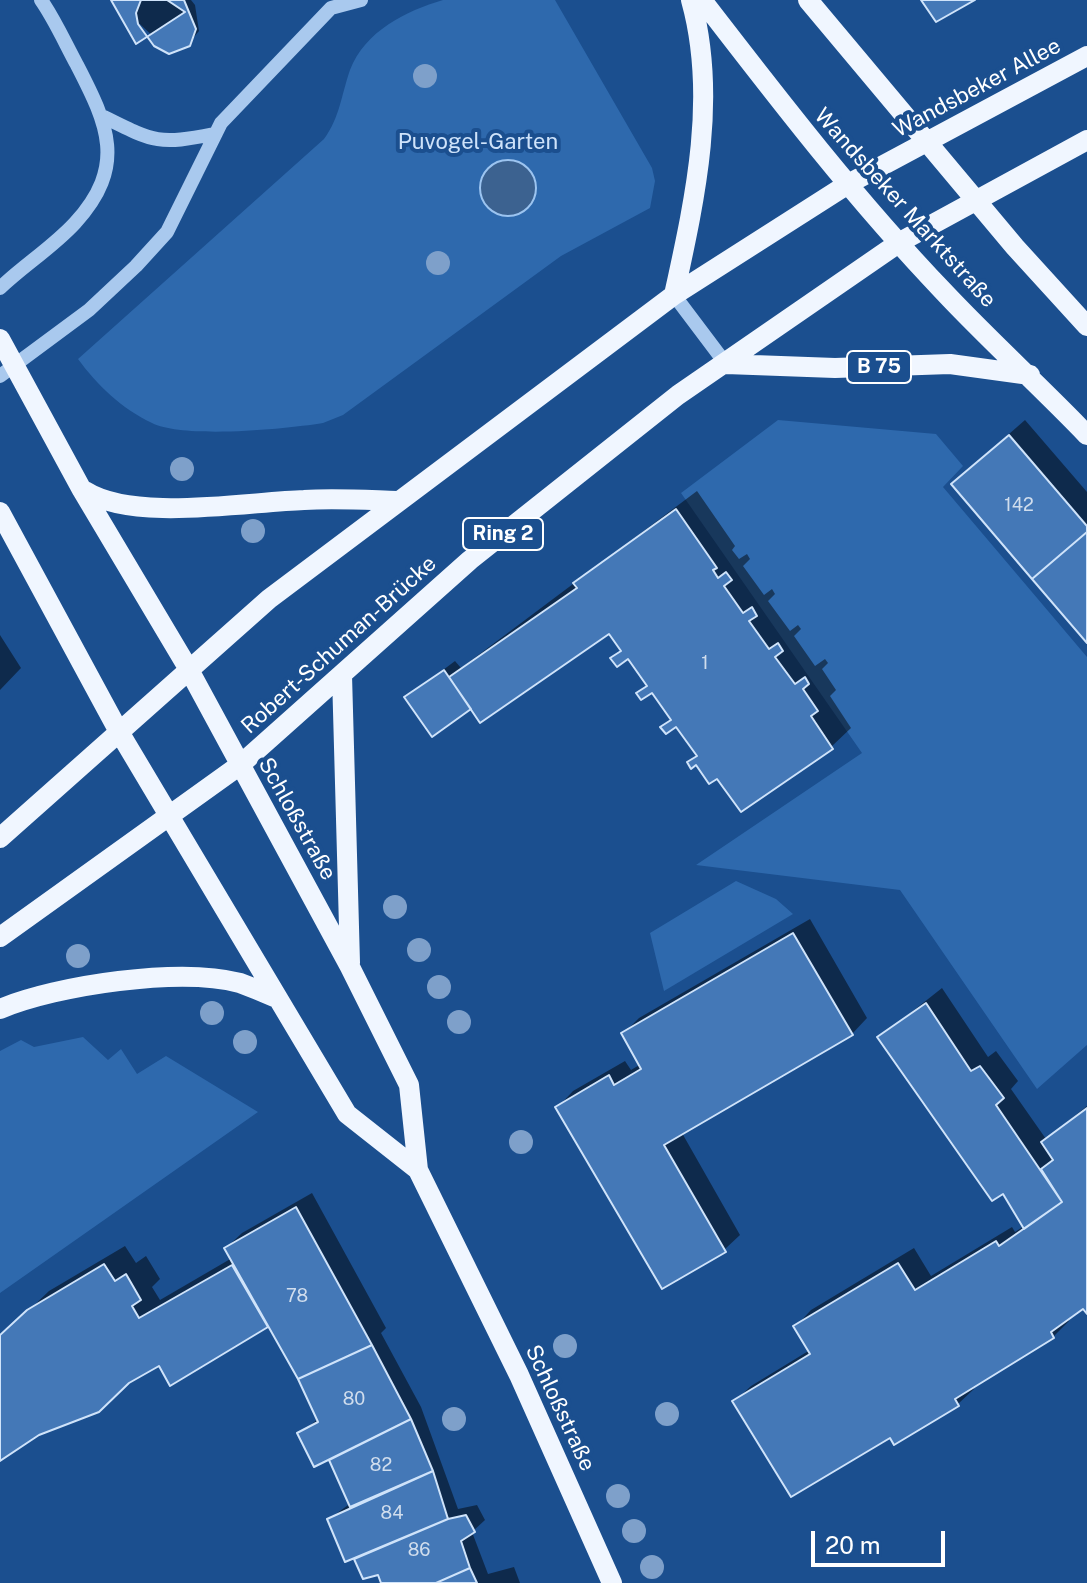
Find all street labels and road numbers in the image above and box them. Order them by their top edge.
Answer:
street label: Wandsbeker Allee [889,33,1065,143]
street label: Wandsbeker Marktstraße [809,103,1001,313]
road number: B 75 [847,351,911,383]
road number: Ring 2 [463,518,543,550]
street label: Robert-Schuman-Brücke [236,550,442,740]
street label: Schloßstraße [252,753,342,885]
street label: Schloßstraße [519,1341,601,1475]

